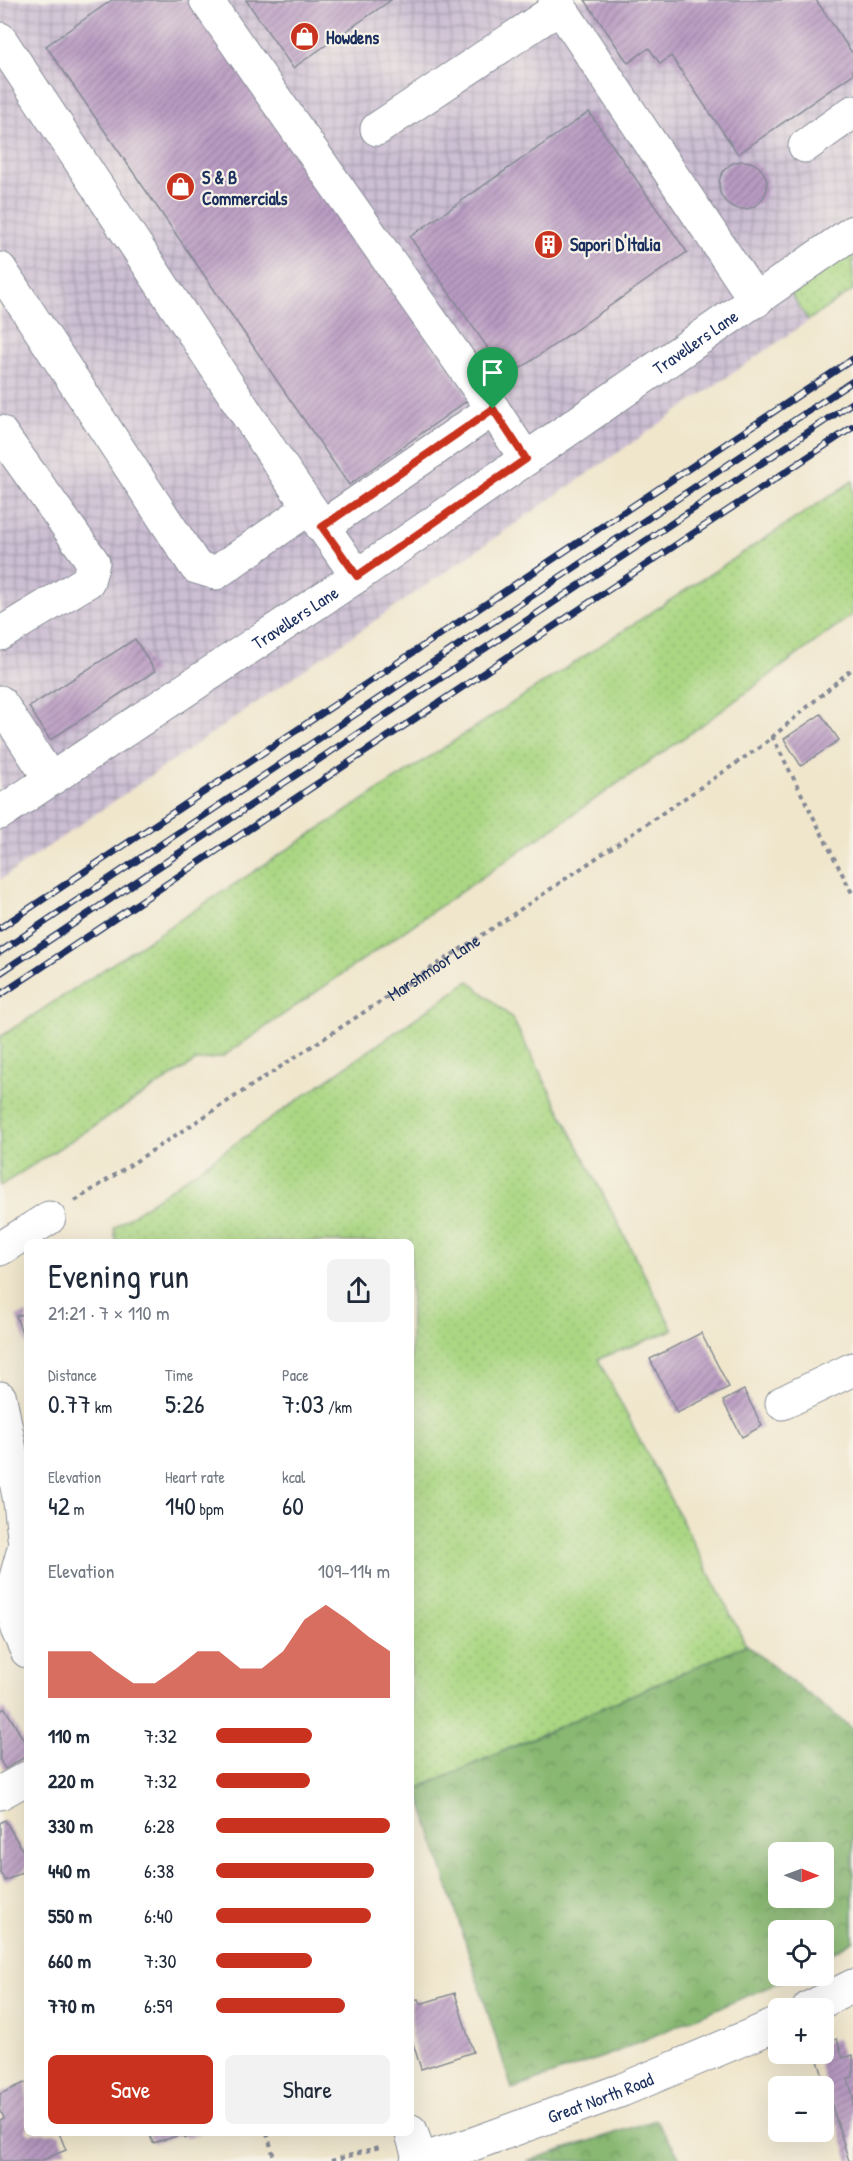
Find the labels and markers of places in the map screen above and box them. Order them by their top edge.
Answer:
shop icon: Howdens [289,21,321,53]
place label: Howdens [326,25,379,50]
place label: S & B Commercials [202,165,288,211]
shop icon: S & B Commercials [165,171,197,203]
building icon: Sapori D'Italia [533,228,565,260]
place label: Sapori D'Italia [570,232,661,258]
pin [467,347,518,409]

